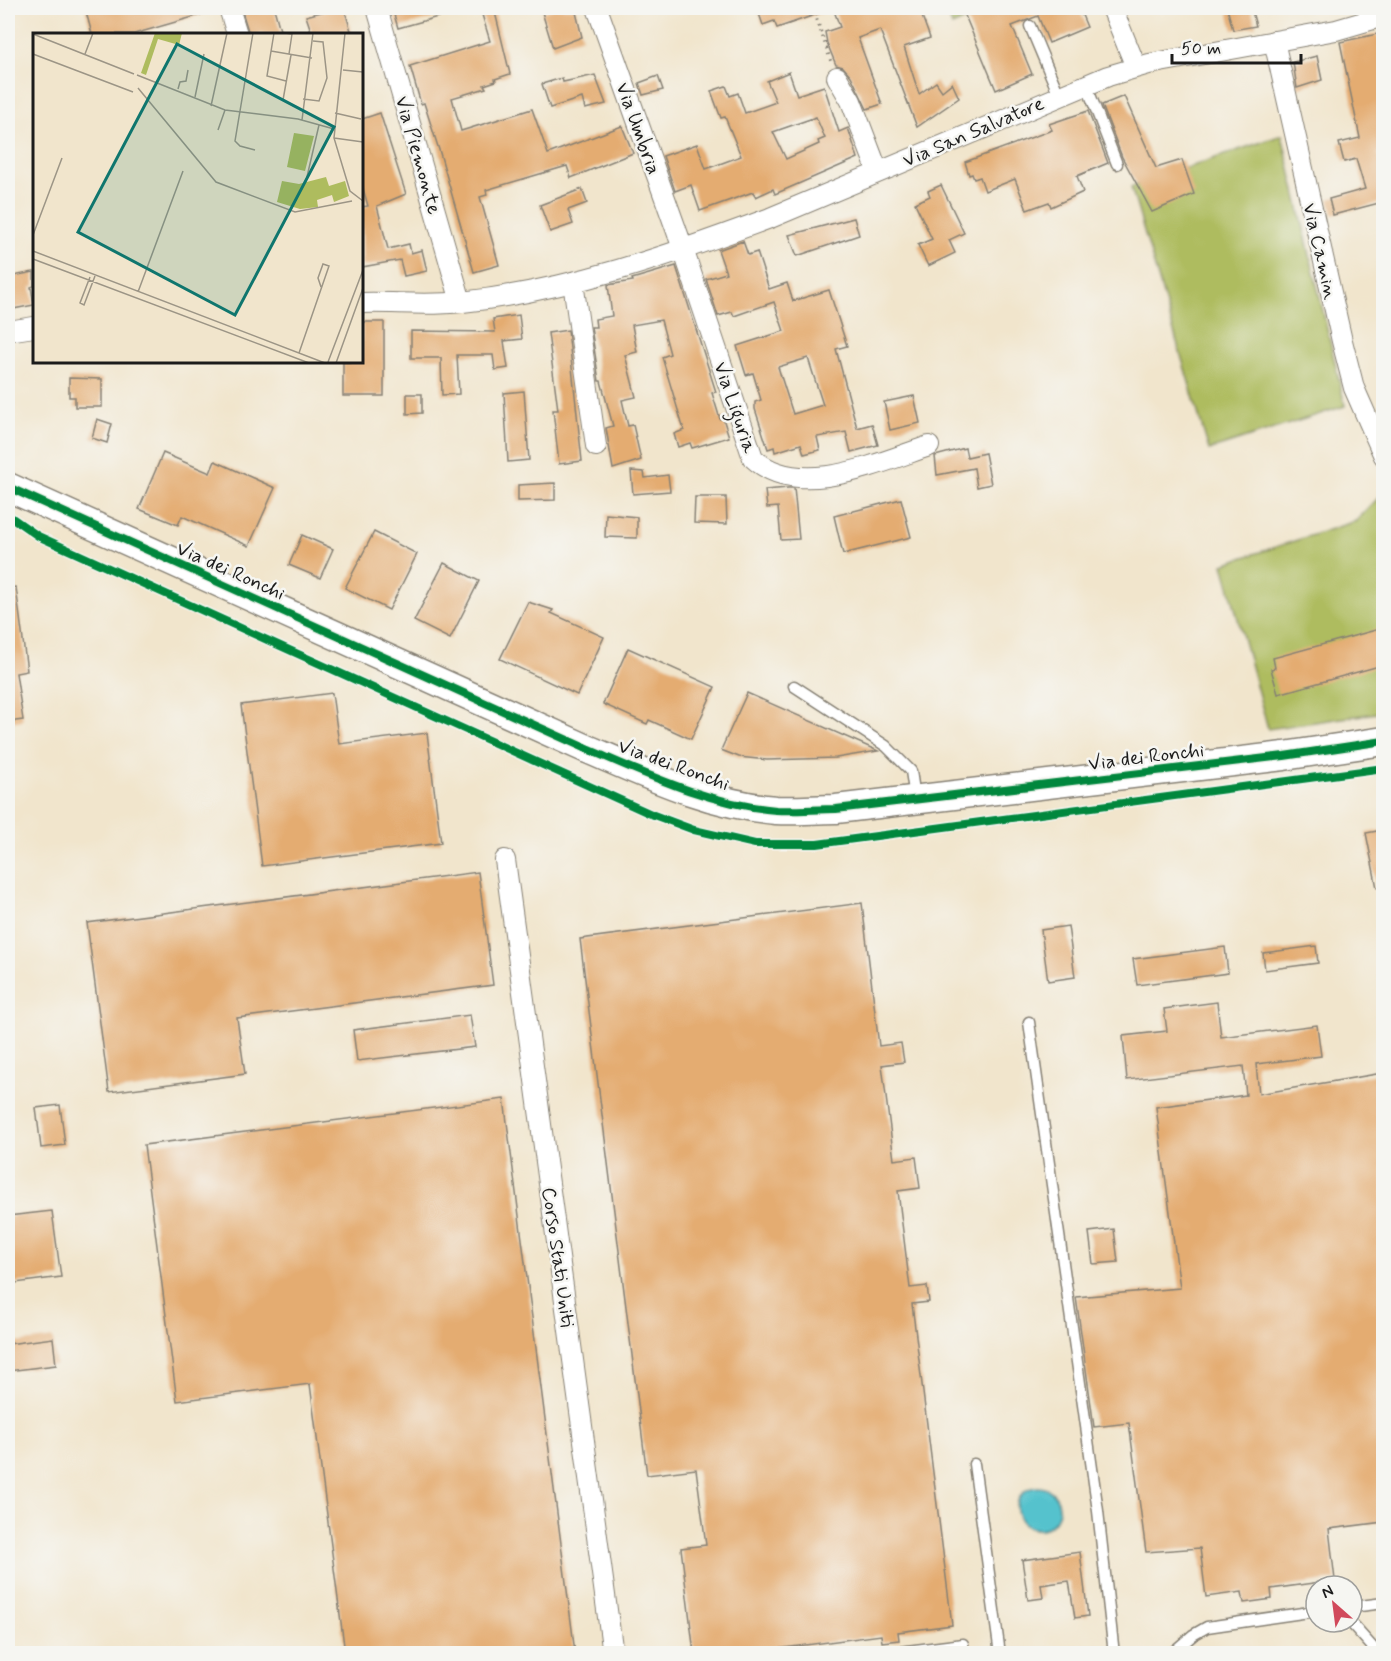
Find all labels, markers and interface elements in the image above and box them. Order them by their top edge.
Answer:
scale bar [1172,27,1301,65]
inset map [33,33,363,363]
text: 50 m [1181,37,1221,61]
street label: Via Umbria [608,79,667,178]
street label: Via San Salvatore [899,90,1049,174]
street label: Via Piemonte [388,93,447,218]
street label: Via Camin [1295,200,1344,303]
street label: Via Liguria [705,358,763,458]
street label: Via dei Ronchi [172,535,289,607]
street label: Via dei Ronchi [614,733,733,798]
street label: Via dei Ronchi [1087,737,1206,778]
street label: Corso Stati Uniti [534,1186,581,1329]
north arrow [1304,1574,1364,1634]
text: N [1318,1580,1337,1604]

